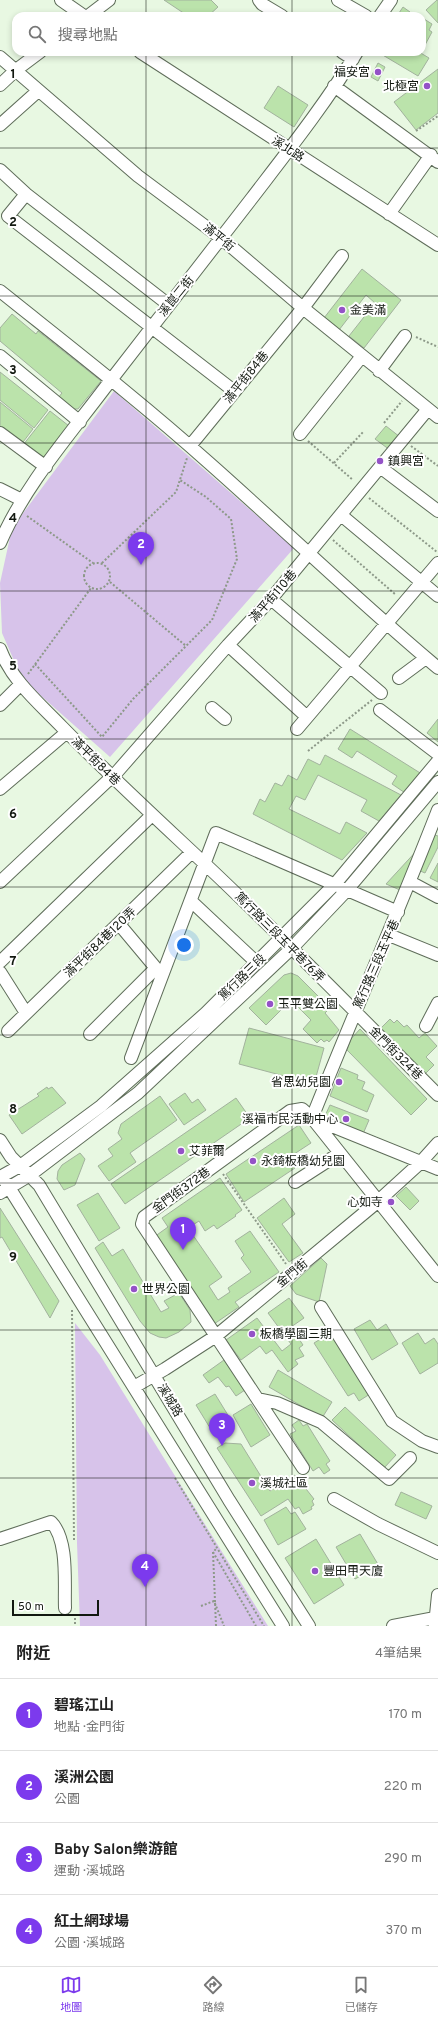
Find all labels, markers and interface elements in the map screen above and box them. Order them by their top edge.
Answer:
search box [12,12,426,56]
icon: search [26,23,48,45]
text: 搜尋地點 [58,27,118,46]
place label: 福安宮 [334,65,370,81]
text: 1 [10,67,16,83]
marker: 福安宮 [373,67,383,77]
place label: 北極宮 [383,79,419,95]
marker: 北極宮 [422,81,432,91]
street label: 溪北路 [268,133,307,166]
text: 2 [9,215,17,231]
street label: 滿平街 [199,220,237,255]
street label: 溪崑二街 [155,273,198,320]
place label: 金美滿 [350,303,386,319]
marker: 金美滿 [337,305,347,315]
street label: 滿平街84巷 [221,348,273,407]
text: 3 [9,363,17,379]
place label: 鎮興宮 [388,454,424,470]
marker: 鎮興宮 [375,456,385,466]
text: 4 [9,511,17,527]
pin: 2 [128,532,154,565]
street label: 滿平街110巷 [247,567,301,626]
text: 5 [9,659,17,675]
street label: 滿平街84巷 [67,734,123,790]
text: 6 [9,807,17,823]
street label: 篤行路三段玉平巷76弄 [232,889,328,985]
street label: 滿平街84巷120弄 [61,904,140,981]
street label: 篤行路三段玉平巷 [350,917,404,1012]
your location [174,935,194,955]
street label: 篤行路三段 [215,951,269,1003]
text: 7 [10,954,17,970]
place label: 玉平雙公園 [278,997,338,1013]
marker: 玉平雙公園 [265,999,275,1009]
street label: 金門街324巷 [365,1023,426,1084]
place label: 省思幼兒園 [271,1075,331,1091]
marker: 省思幼兒園 [334,1077,344,1087]
text: 8 [9,1102,17,1118]
place label: 溪福市民活動中心 [242,1112,338,1128]
marker: 溪福市民活動中心 [341,1114,351,1124]
place label: 艾菲爾 [189,1144,225,1160]
marker: 艾菲爾 [176,1146,186,1156]
place label: 永錡板橋幼兒園 [261,1154,345,1170]
marker: 永錡板橋幼兒園 [248,1156,258,1166]
street label: 金門街372巷 [149,1164,214,1217]
place label: 心如寺 [347,1195,383,1211]
marker: 心如寺 [386,1197,396,1207]
pin: 1 [170,1217,196,1250]
text: 9 [9,1250,17,1266]
street label: 金門街 [274,1256,312,1291]
place label: 世界公園 [142,1282,190,1298]
marker: 世界公園 [129,1284,139,1294]
place label: 板橋學園三期 [260,1327,332,1343]
marker: 板橋學園三期 [247,1329,257,1339]
street label: 溪城路 [153,1381,185,1420]
pin: 3 [209,1413,235,1446]
place label: 溪城社區 [260,1476,308,1492]
marker: 溪城社區 [247,1478,257,1488]
pin: 4 [132,1554,158,1587]
place label: 豐田甲天廈 [323,1564,383,1580]
marker: 豐田甲天廈 [310,1566,320,1576]
scale bar [12,1598,99,1617]
text: 50 m [18,1600,44,1614]
text: 附近 [16,1644,50,1666]
text: 4筆結果 [375,1646,422,1662]
text: 碧瑤江山 [54,1697,114,1716]
text: 1 [26,1707,32,1723]
text: 170 m [388,1707,422,1723]
text: 地點 · 金門街 [54,1720,125,1736]
text: 溪洲公園 [54,1769,114,1788]
text: 2 [25,1779,33,1795]
text: 220 m [384,1779,422,1795]
text: 公園 [54,1792,80,1808]
text: Baby Salon樂游館 [54,1841,178,1860]
text: 3 [25,1851,33,1867]
text: 290 m [384,1851,422,1867]
text: 運動 · 溪城路 [54,1864,125,1880]
text: 紅土網球場 [54,1913,129,1932]
text: 4 [25,1923,33,1939]
text: 370 m [385,1923,422,1939]
text: 公園 · 溪城路 [54,1936,125,1952]
tab: 地圖 [60,1974,82,2015]
tab: 路線 [202,1974,224,2015]
tab: 已儲存 [345,1974,378,2015]

